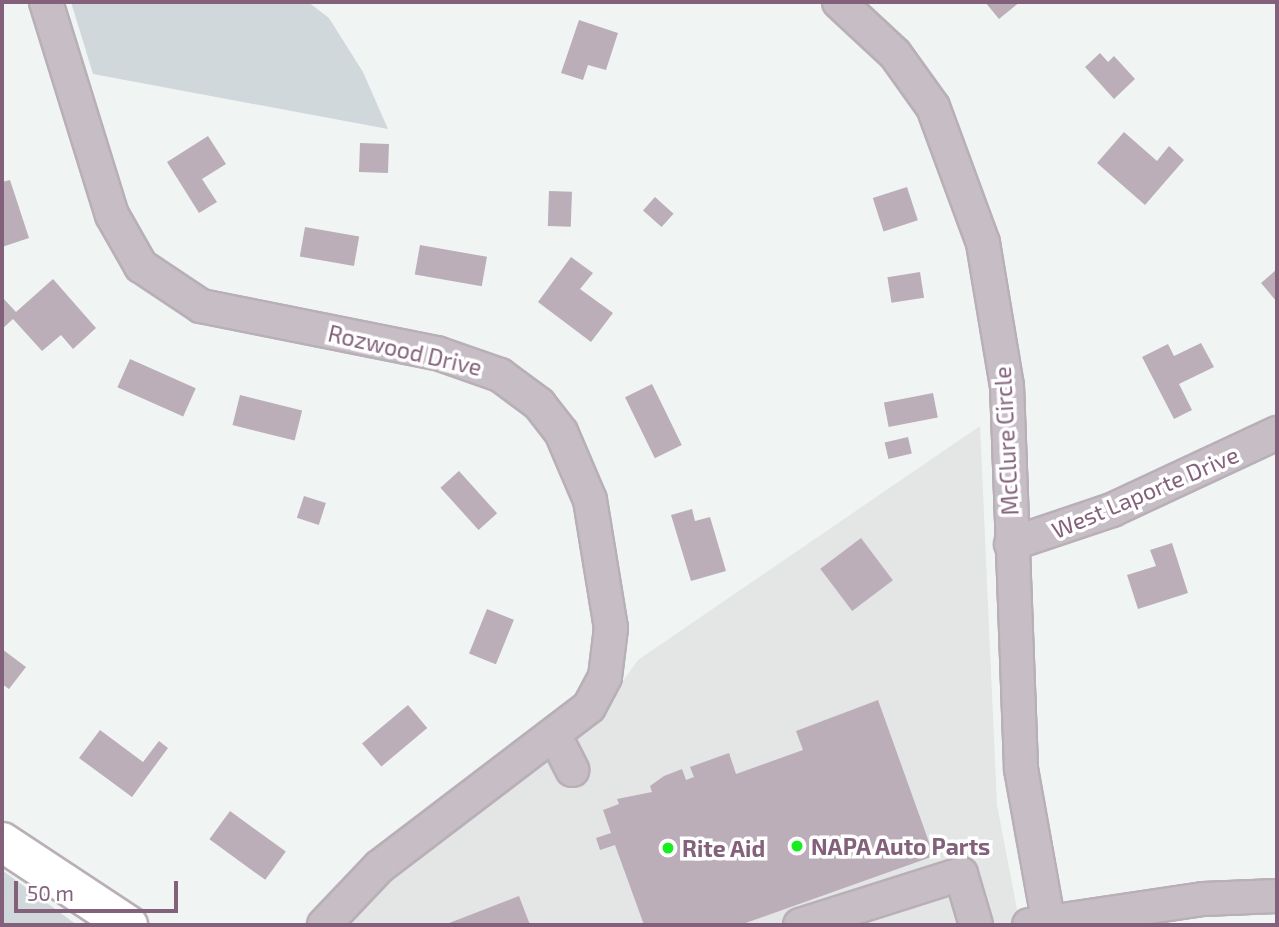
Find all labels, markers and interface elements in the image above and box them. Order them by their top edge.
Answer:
street label: Rozwood Drive [326,319,484,381]
street label: McClure Circle [988,366,1024,516]
street label: West Laporte Drive [1047,440,1243,544]
place label: NAPA Auto Parts [811,832,991,860]
place label: Rite Aid [682,834,766,862]
marker: NAPA Auto Parts [789,838,805,854]
marker: Rite Aid [660,840,676,856]
scale bar [18,867,182,911]
text: 50 m [27,880,74,905]

